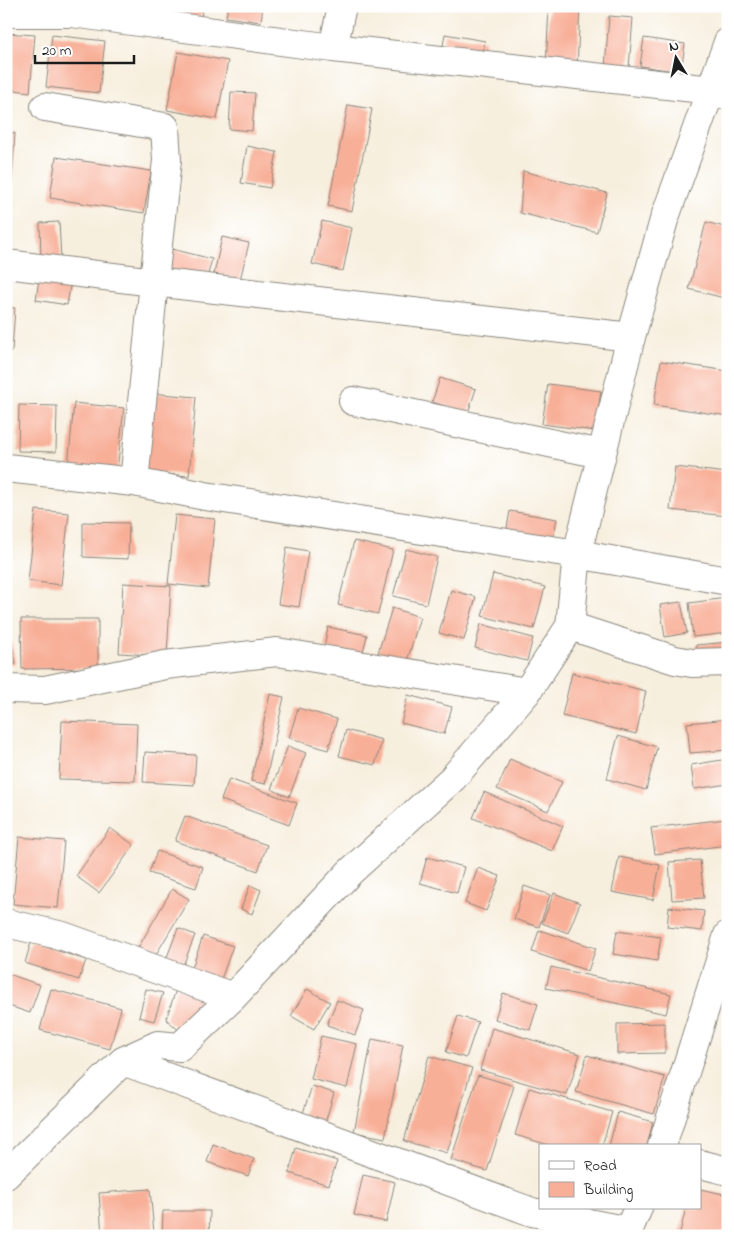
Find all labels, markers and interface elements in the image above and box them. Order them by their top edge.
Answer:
scale bar [35,32,134,64]
north arrow [652,32,702,82]
text: N [668,36,680,58]
text: 20 m [42,40,72,62]
legend [539,1144,702,1210]
text: Road [584,1155,617,1177]
text: Building [583,1179,633,1202]

